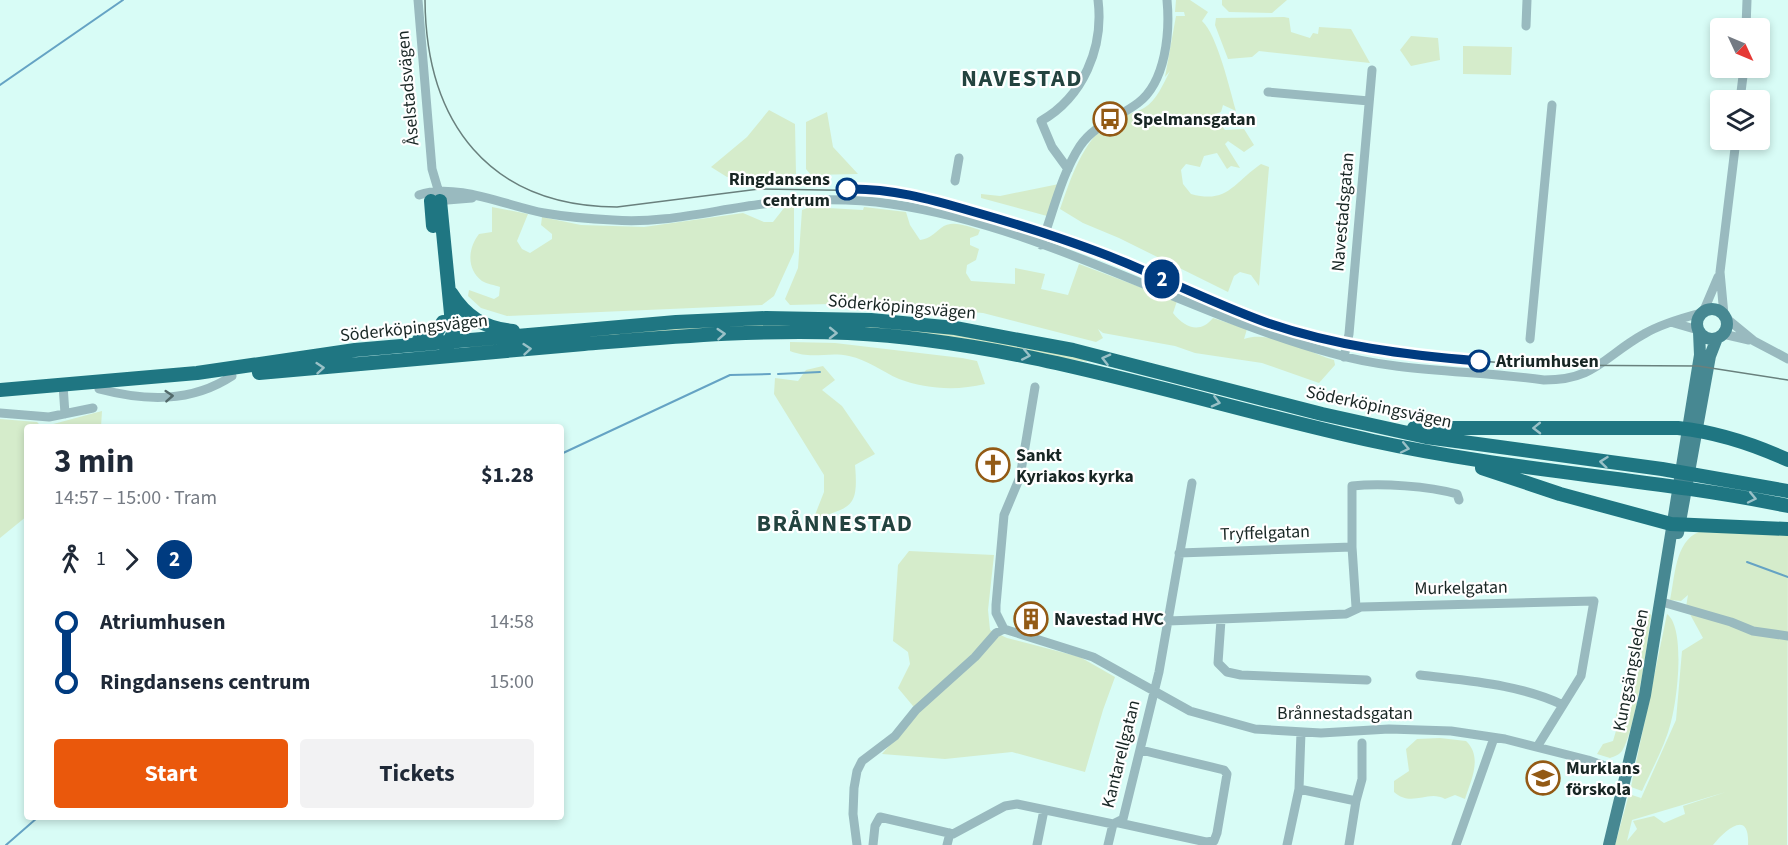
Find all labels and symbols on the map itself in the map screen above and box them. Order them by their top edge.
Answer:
north arrow [1710,18,1770,78]
street label: Åselstadsvägen [391,29,425,147]
district label: NAVESTAD [961,61,1083,96]
bus stop icon: Spelmansgatan [1092,101,1128,137]
place label: Spelmansgatan [1133,107,1256,132]
street label: Navestadsgatan [1325,151,1361,273]
place label: Ringdansens centrum [729,167,830,213]
marker: Ringdansens centrum [836,178,858,200]
line badge: 2 [1142,260,1182,298]
street label: Söderköpingsvägen [827,288,977,326]
street label: Söderköpingsvägen [339,308,489,348]
one-way arrow [717,327,726,340]
one-way arrow [828,327,837,339]
one-way arrow [522,343,531,356]
one-way arrow [1021,348,1031,361]
place label: Atriumhusen [1495,349,1599,374]
marker: Atriumhusen [1468,350,1490,372]
one-way arrow [1101,353,1111,366]
one-way arrow [316,362,325,375]
street label: Söderköpingsvägen [1304,379,1454,435]
one-way arrow [165,390,174,403]
one-way arrow [1210,394,1220,407]
one-way arrow [1532,422,1541,434]
one-way arrow [1400,441,1410,454]
place label: Sankt Kyriakos kyrka [1016,443,1134,489]
church icon: Sankt Kyriakos kyrka [975,447,1011,483]
one-way arrow [1600,457,1609,469]
one-way arrow [1746,491,1756,504]
district label: BRÅNNESTAD [756,506,914,541]
street label: Tryffelgatan [1220,519,1310,547]
street label: Murkelgatan [1414,575,1508,601]
building icon: Navestad HVC [1013,601,1049,637]
place label: Navestad HVC [1054,607,1165,632]
street label: Kungsängsleden [1607,607,1655,733]
street label: Kantarellgatan [1096,697,1146,811]
street label: Brånnestadsgatan [1277,701,1413,726]
place label: Murklans förskola [1566,756,1640,802]
school or university icon: Murklans förskola [1525,760,1561,796]

